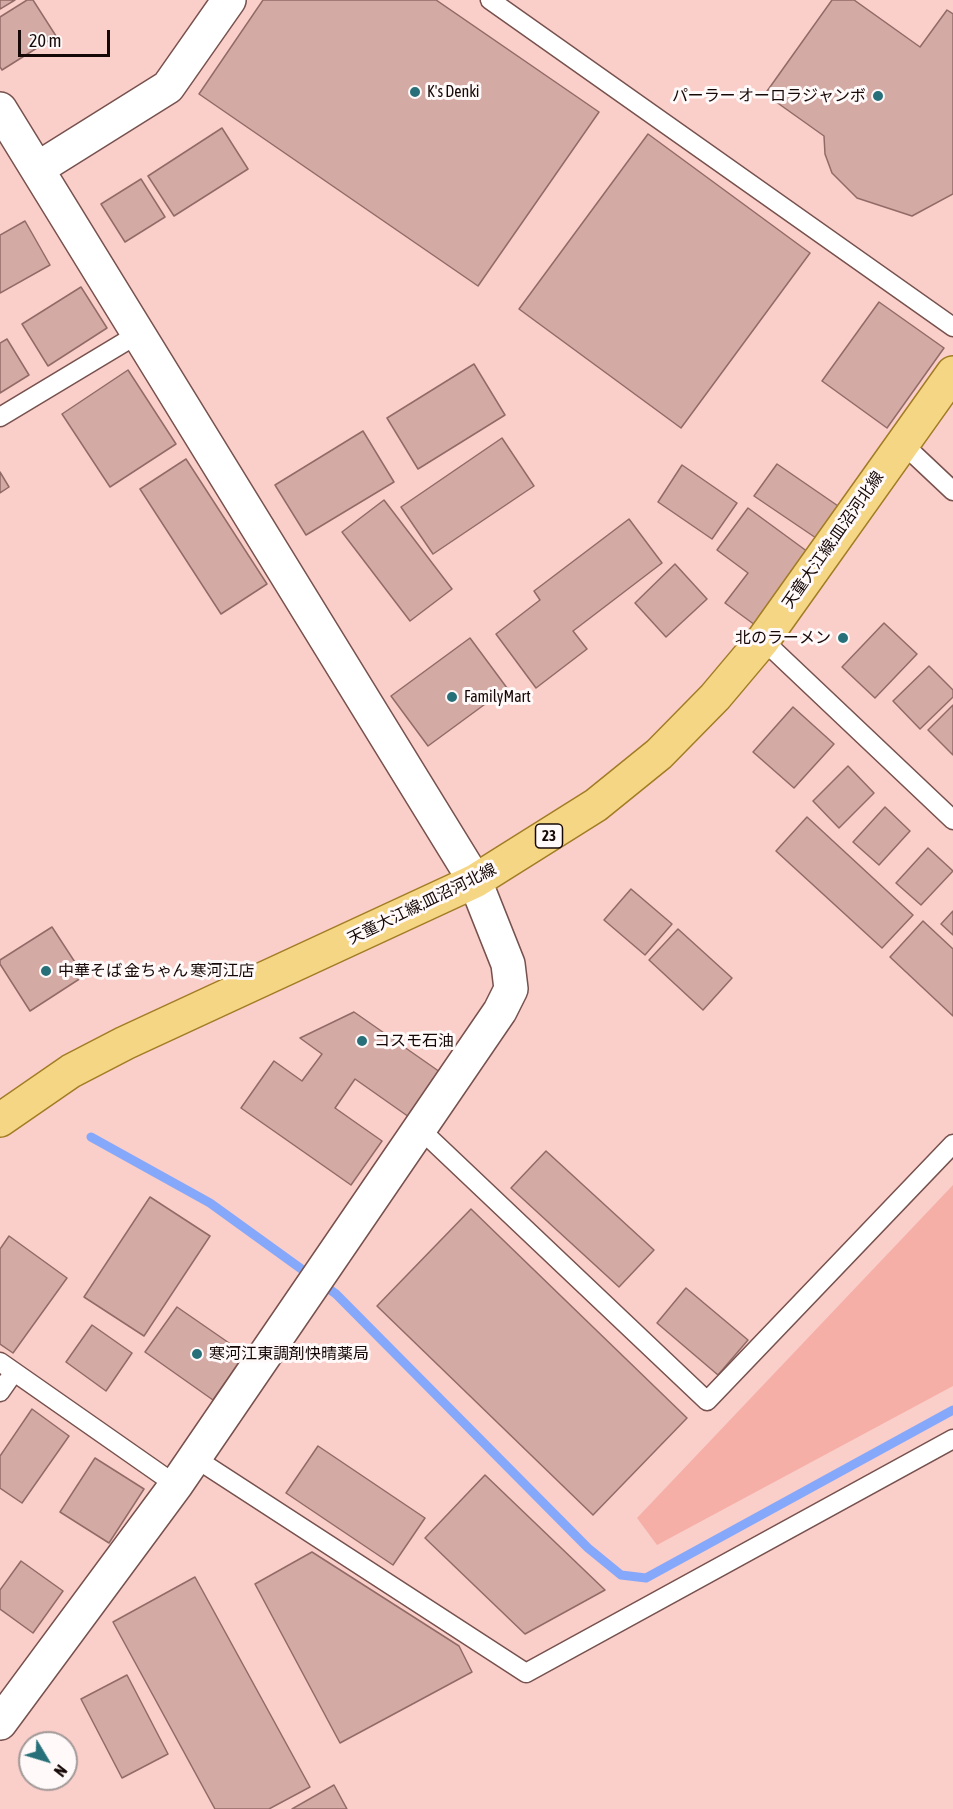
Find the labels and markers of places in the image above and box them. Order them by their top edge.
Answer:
place label: K's Denki [427,82,480,102]
marker: K's Denki [408,85,422,99]
place label: パーラー オーロラジャンボ [672,86,866,106]
marker: パーラー オーロラジャンボ [871,89,885,103]
place label: 北のラーメン [735,628,831,648]
marker: 北のラーメン [836,631,850,645]
place label: FamilyMart [464,687,531,707]
marker: FamilyMart [445,690,459,704]
place label: 中華そば 金ちゃん 寒河江店 [58,961,254,981]
marker: 中華そば 金ちゃん 寒河江店 [39,964,53,978]
place label: コスモ石油 [374,1031,454,1051]
marker: コスモ石油 [355,1034,369,1048]
place label: 寒河江東調剤快晴薬局 [209,1344,369,1364]
marker: 寒河江東調剤快晴薬局 [190,1347,204,1361]

